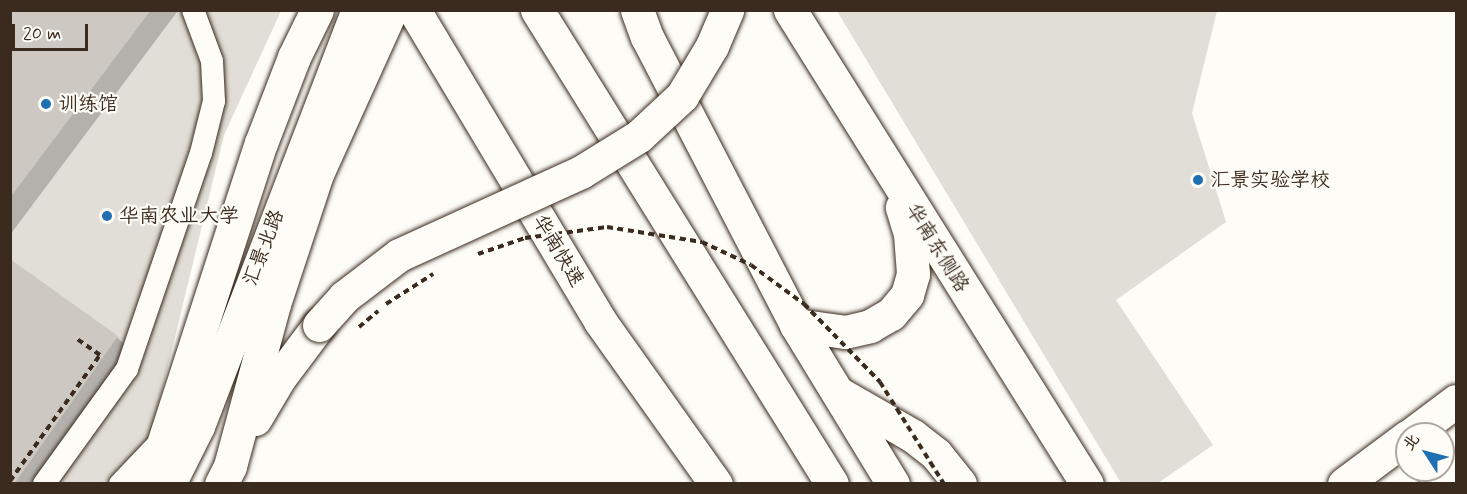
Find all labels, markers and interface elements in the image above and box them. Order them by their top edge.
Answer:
scale bar [15,12,92,50]
text: 20 m [23,22,61,46]
place label: 训练馆 [58,92,118,116]
marker: 训练馆 [39,97,53,111]
place label: 汇景实验学校 [1210,168,1330,192]
marker: 汇景实验学校 [1191,173,1205,187]
street label: 华南东侧路 [900,199,974,297]
place label: 华南农业大学 [119,204,239,228]
street label: 汇景北路 [238,206,290,290]
marker: 华南农业大学 [100,209,114,223]
street label: 华南快速 [527,211,589,291]
north arrow [1395,422,1455,482]
text: 北 [1398,430,1425,455]

